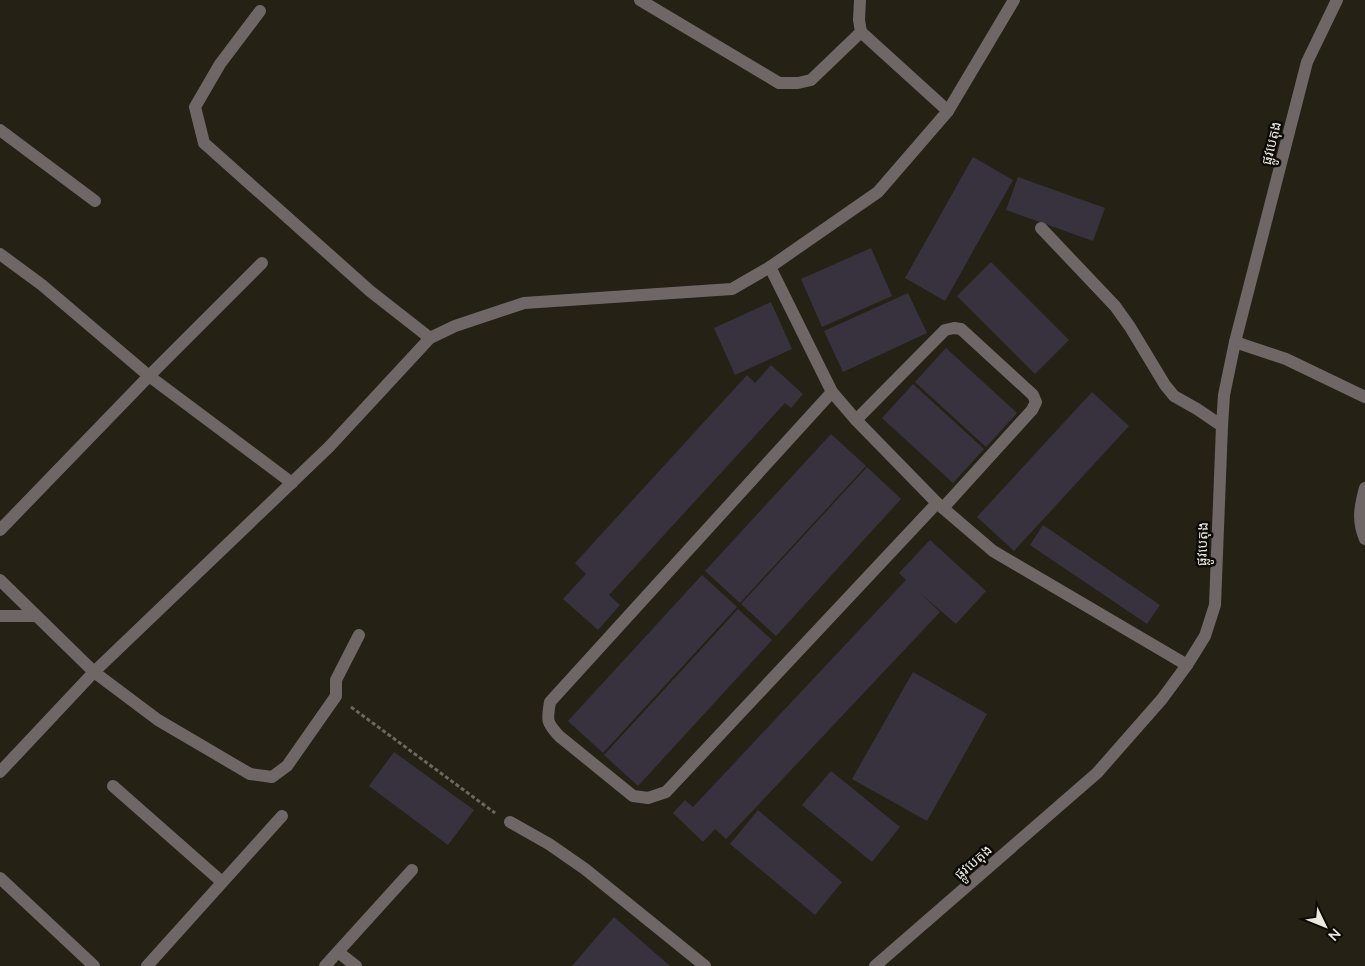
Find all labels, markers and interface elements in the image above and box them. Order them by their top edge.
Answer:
street label: ផ្លូវបេតុង [1257,119,1288,167]
street label: ផ្លូវបេតុង [1192,522,1215,566]
street label: ផ្លូវបេតុង [950,841,998,886]
north arrow [1300,901,1350,951]
text: N [1324,925,1345,945]

